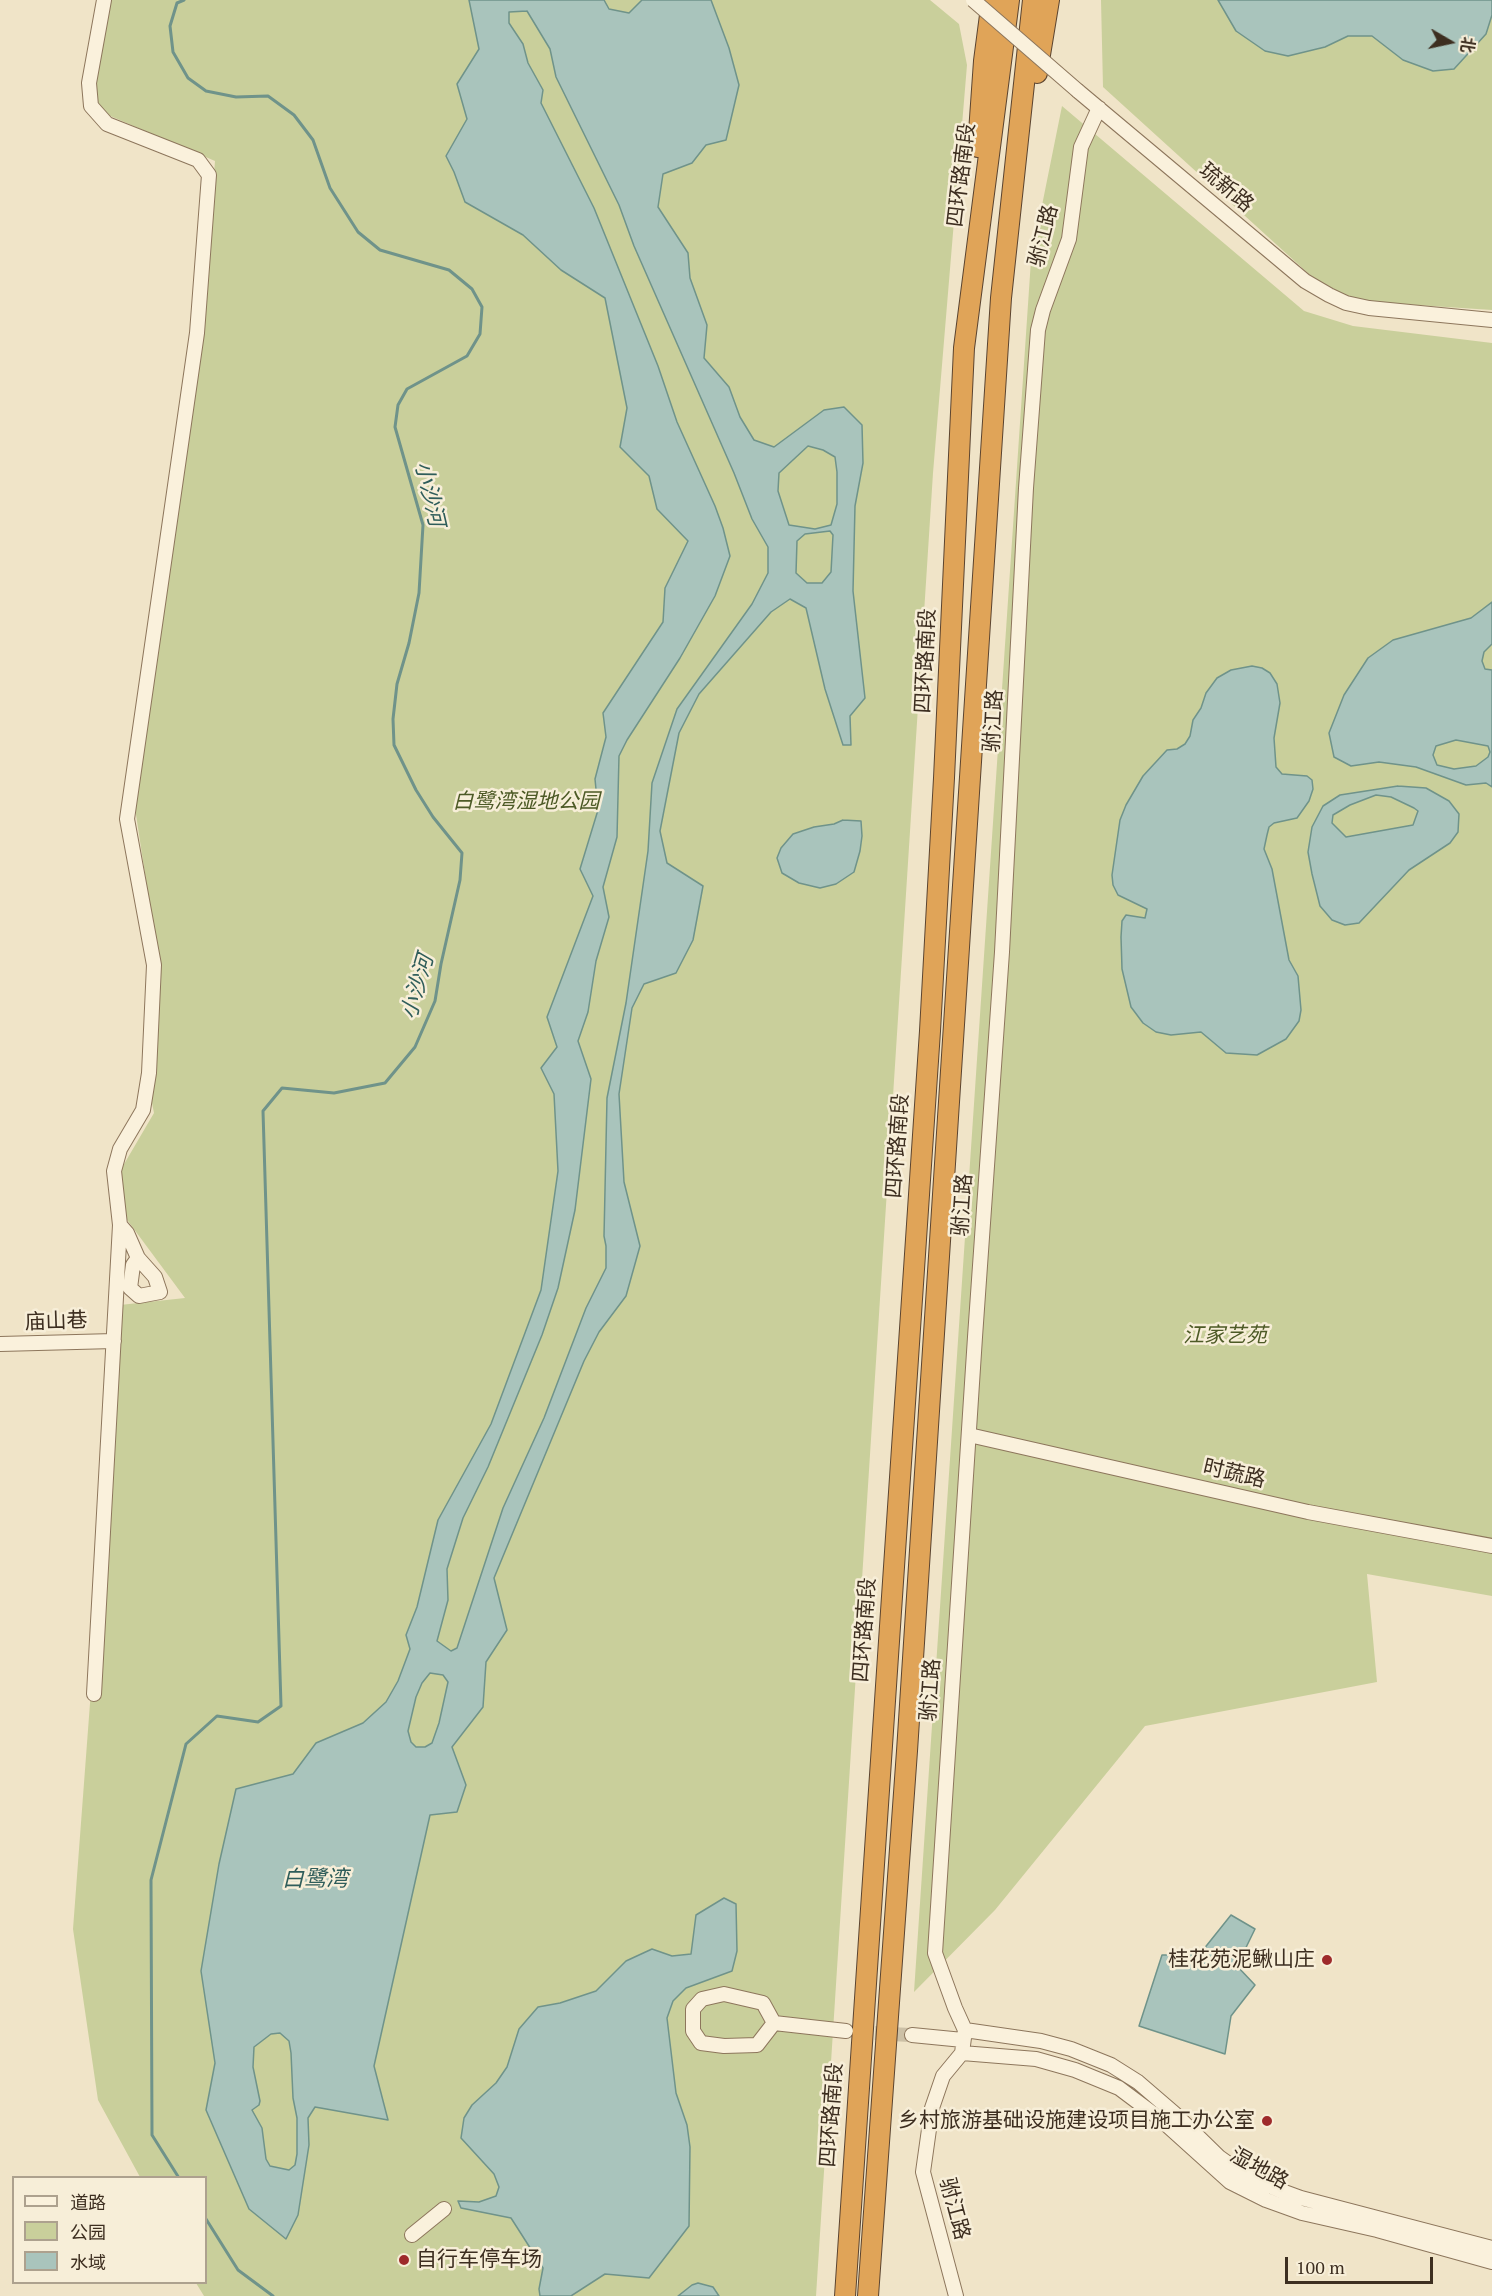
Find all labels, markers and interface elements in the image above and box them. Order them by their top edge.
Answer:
north arrow [1420,12,1480,72]
text: 北 [1456,35,1480,54]
street label: 四环路南段 [943,121,981,229]
street label: 琉新路 [1194,158,1258,218]
street label: 驸江路 [1024,202,1064,270]
water label: 小沙河 [409,459,449,529]
street label: 四环路南段 [911,608,941,714]
street label: 驸江路 [980,689,1008,753]
park label: 白鹭湾湿地公园 [453,789,599,815]
water label: 小沙河 [396,952,440,1022]
street label: 四环路南段 [882,1093,914,1199]
street label: 驸江路 [948,1173,978,1237]
street label: 庙山巷 [24,1308,88,1336]
park label: 江家艺苑 [1183,1323,1267,1349]
street label: 时蔬路 [1200,1455,1268,1493]
street label: 四环路南段 [849,1577,881,1683]
street label: 驸江路 [916,1658,946,1722]
water label: 白鹭湾 [282,1867,348,1893]
place label: 桂花苑泥鳅山庄 [1168,1947,1315,1973]
marker: 桂花苑泥鳅山庄 [1320,1953,1334,1967]
street label: 四环路南段 [816,2062,848,2168]
place label: 乡村旅游基础设施建设项目施工办公室 [898,2108,1255,2134]
marker: 乡村旅游基础设施建设项目施工办公室 [1260,2114,1274,2128]
street label: 湿地路 [1225,2143,1293,2195]
street label: 驸江路 [934,2175,974,2243]
legend [12,2176,207,2284]
text: 道路 [70,2190,106,2214]
text: 公园 [70,2220,106,2244]
scale bar [1288,2245,1436,2283]
place label: 自行车停车场 [416,2247,542,2273]
text: 水域 [70,2250,106,2274]
marker: 自行车停车场 [397,2253,411,2267]
text: 100 m [1296,2255,1345,2279]

